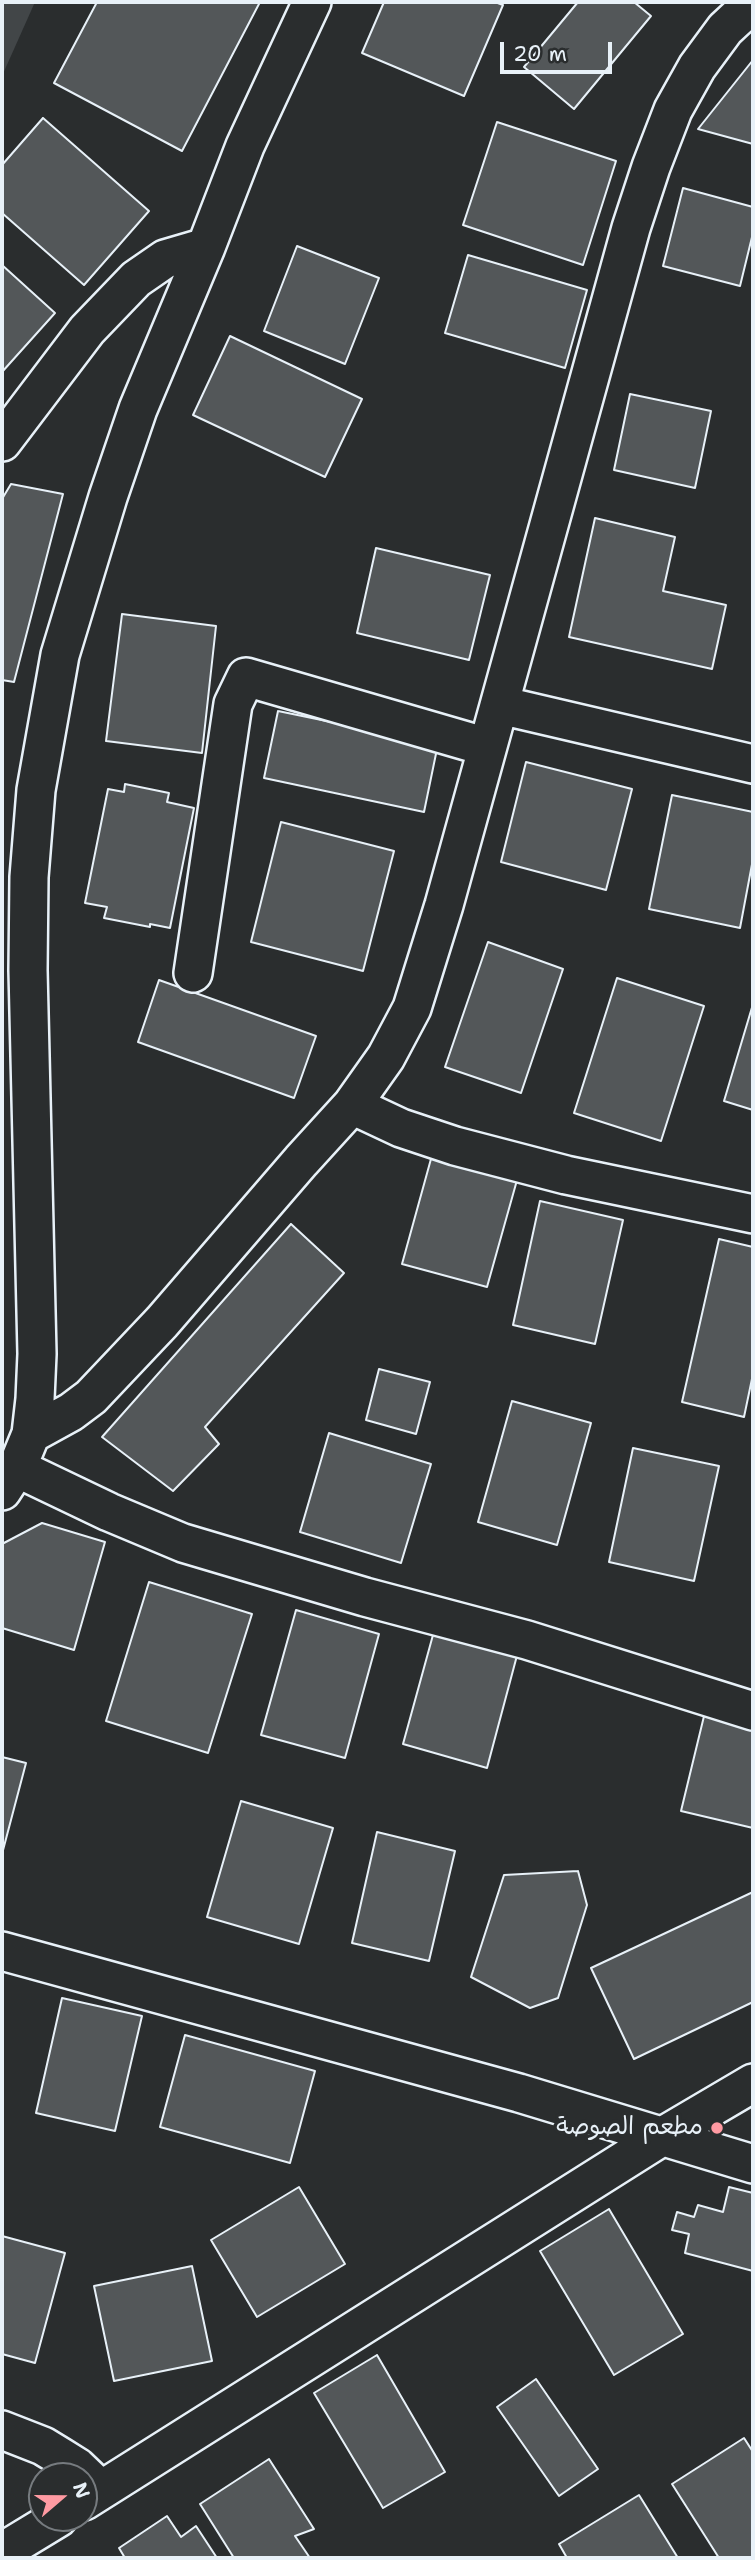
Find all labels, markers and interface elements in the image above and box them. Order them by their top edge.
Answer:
scale bar [503,28,615,72]
text: 20 m [513,40,567,68]
place label: مطعم الصوصة [556,2114,703,2142]
marker: مطعم الصوصة [709,2120,725,2136]
north arrow [28,2462,98,2532]
text: N [67,2479,96,2502]

